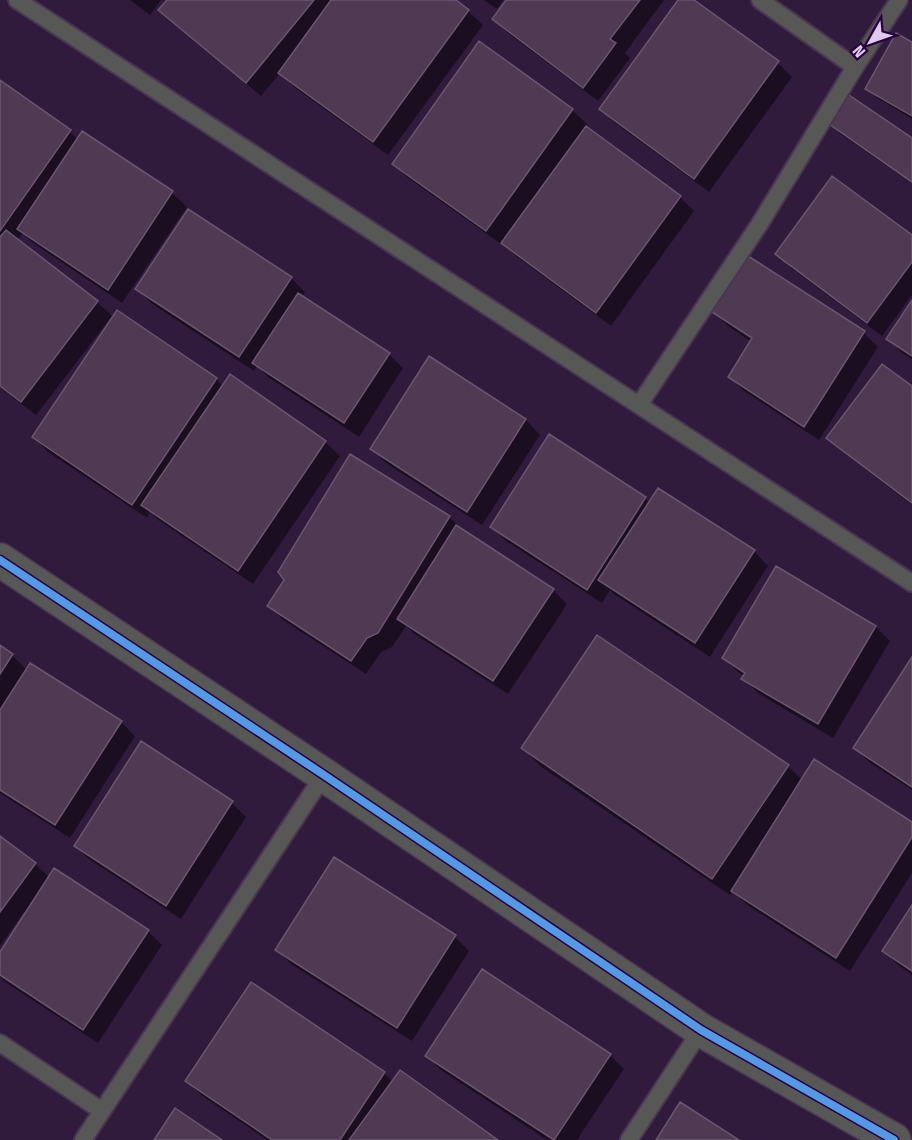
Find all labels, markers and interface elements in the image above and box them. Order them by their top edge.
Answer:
north arrow [840,12,900,72]
text: N [849,42,869,61]

